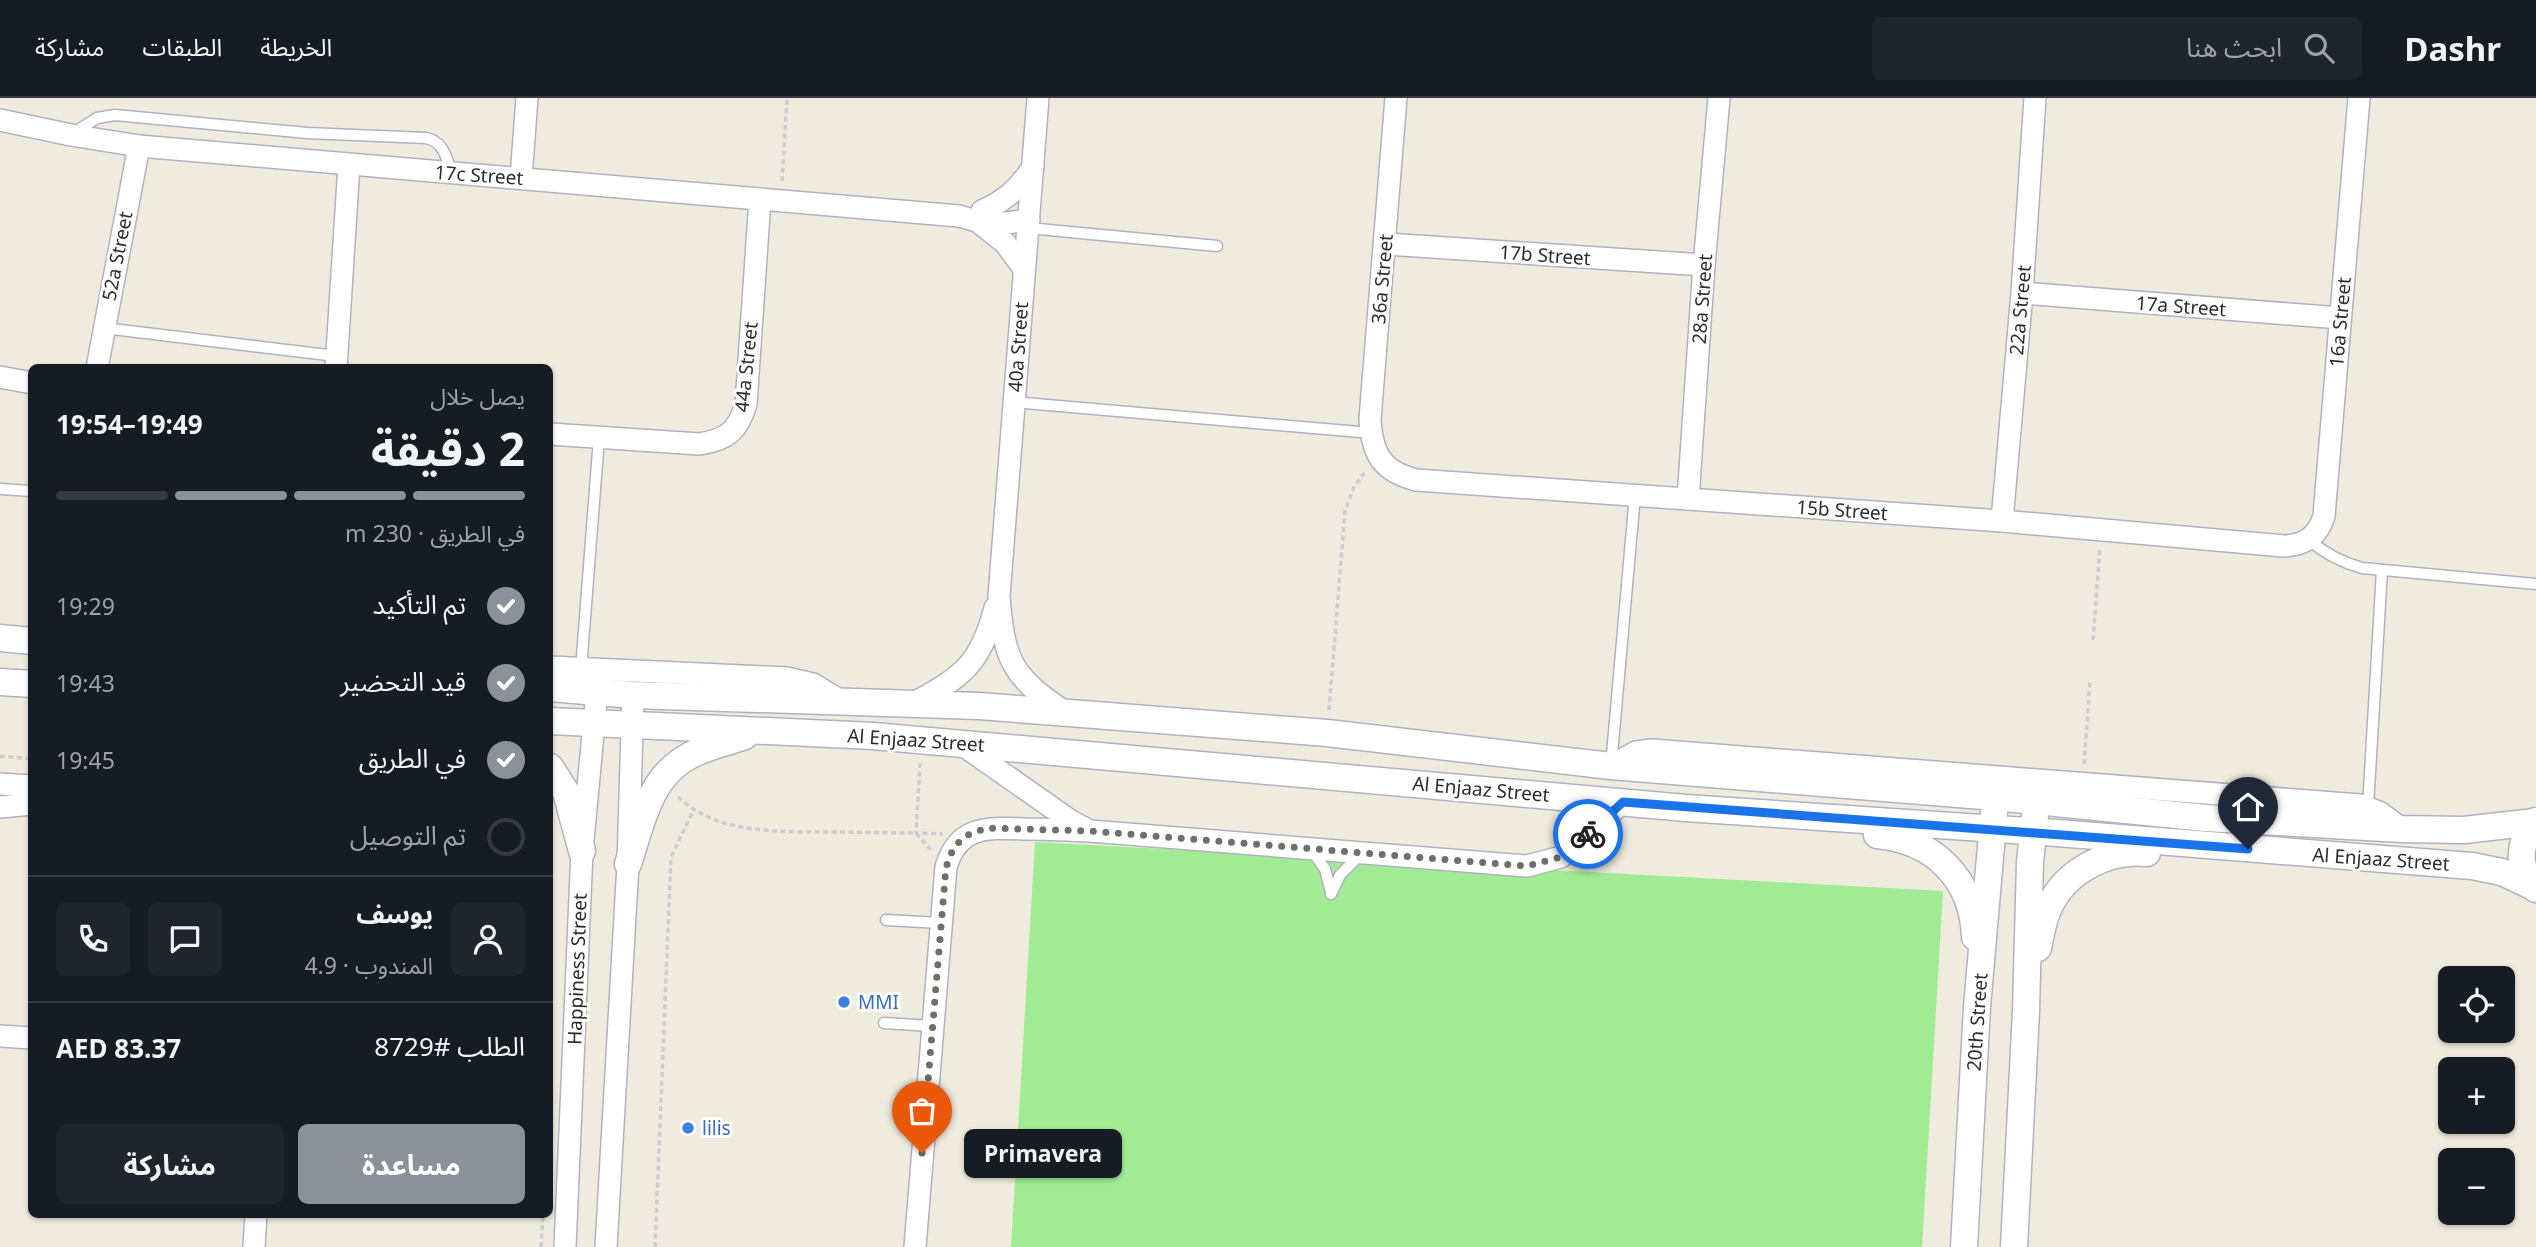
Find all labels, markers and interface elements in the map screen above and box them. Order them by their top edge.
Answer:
search box [1872,17,2362,80]
text: Dashr [2404,26,2501,71]
text: ابحث هنا [2186,29,2282,65]
icon: search [2300,29,2338,67]
text: مشاركة [35,30,104,63]
text: الطبقات [142,30,222,63]
text: الخريطة [260,30,332,63]
street label: 17c Street [434,159,524,191]
street label: 52a Street [96,209,138,303]
street label: 36a Street [1365,233,1399,325]
street label: 17b Street [1498,239,1592,271]
street label: 28a Street [1686,253,1718,345]
street label: 22a Street [2003,264,2037,356]
street label: 16a Street [2323,276,2357,368]
street label: 17a Street [2135,290,2227,322]
street label: 40a Street [1002,301,1034,393]
street label: 44a Street [728,321,764,413]
text: يصل خلال [430,380,525,412]
text: 19:49–19:54 [56,406,203,442]
text: 2 دقيقة [371,417,525,479]
street label: 15b Street [1795,494,1889,526]
text: في الطريق · 230 m [345,517,525,549]
text: تم التأكيد [372,586,466,622]
icon: check [487,587,525,625]
text: 19:29 [56,590,115,622]
text: قيد التحضير [340,663,466,699]
icon: check [487,664,525,702]
text: 19:43 [56,667,115,699]
street label: Al Enjaaz Street [847,722,986,758]
text: في الطريق [359,740,466,776]
icon: check [487,741,525,779]
text: 19:45 [56,744,115,776]
street label: Al Enjaaz Street [1411,770,1551,808]
pin [2218,777,2278,849]
icon: home [2229,788,2267,826]
courier [1553,799,1623,869]
icon: bike [1569,815,1607,853]
text: تم التوصيل [350,817,466,853]
street label: Al Enjaaz Street [2312,841,2451,877]
street label: Happiness Street [561,893,593,1045]
text: يوسف [356,895,433,931]
button: phone [56,902,130,976]
button: chat [148,902,222,976]
button: person [451,902,525,976]
text: المندوب · 4.9 [304,949,433,981]
map controls [2438,966,2515,1225]
button: locate [2438,966,2515,1043]
street label: 20th Street [1961,972,1993,1072]
place label: MMI [858,989,899,1015]
marker: MMI [836,994,852,1010]
text: الطلب #8729 [374,1028,525,1064]
text: AED 83.37 [56,1030,181,1066]
button: + [2438,1057,2515,1134]
pin [892,1081,952,1153]
icon: bag [903,1092,941,1130]
place label: lilis [702,1115,731,1141]
marker: lilis [680,1120,696,1136]
button: مشاركة [56,1124,284,1204]
button: مساعدة [298,1124,525,1204]
callout: Primavera [964,1128,1122,1178]
text: Primavera [984,1137,1102,1169]
button: − [2438,1148,2515,1225]

